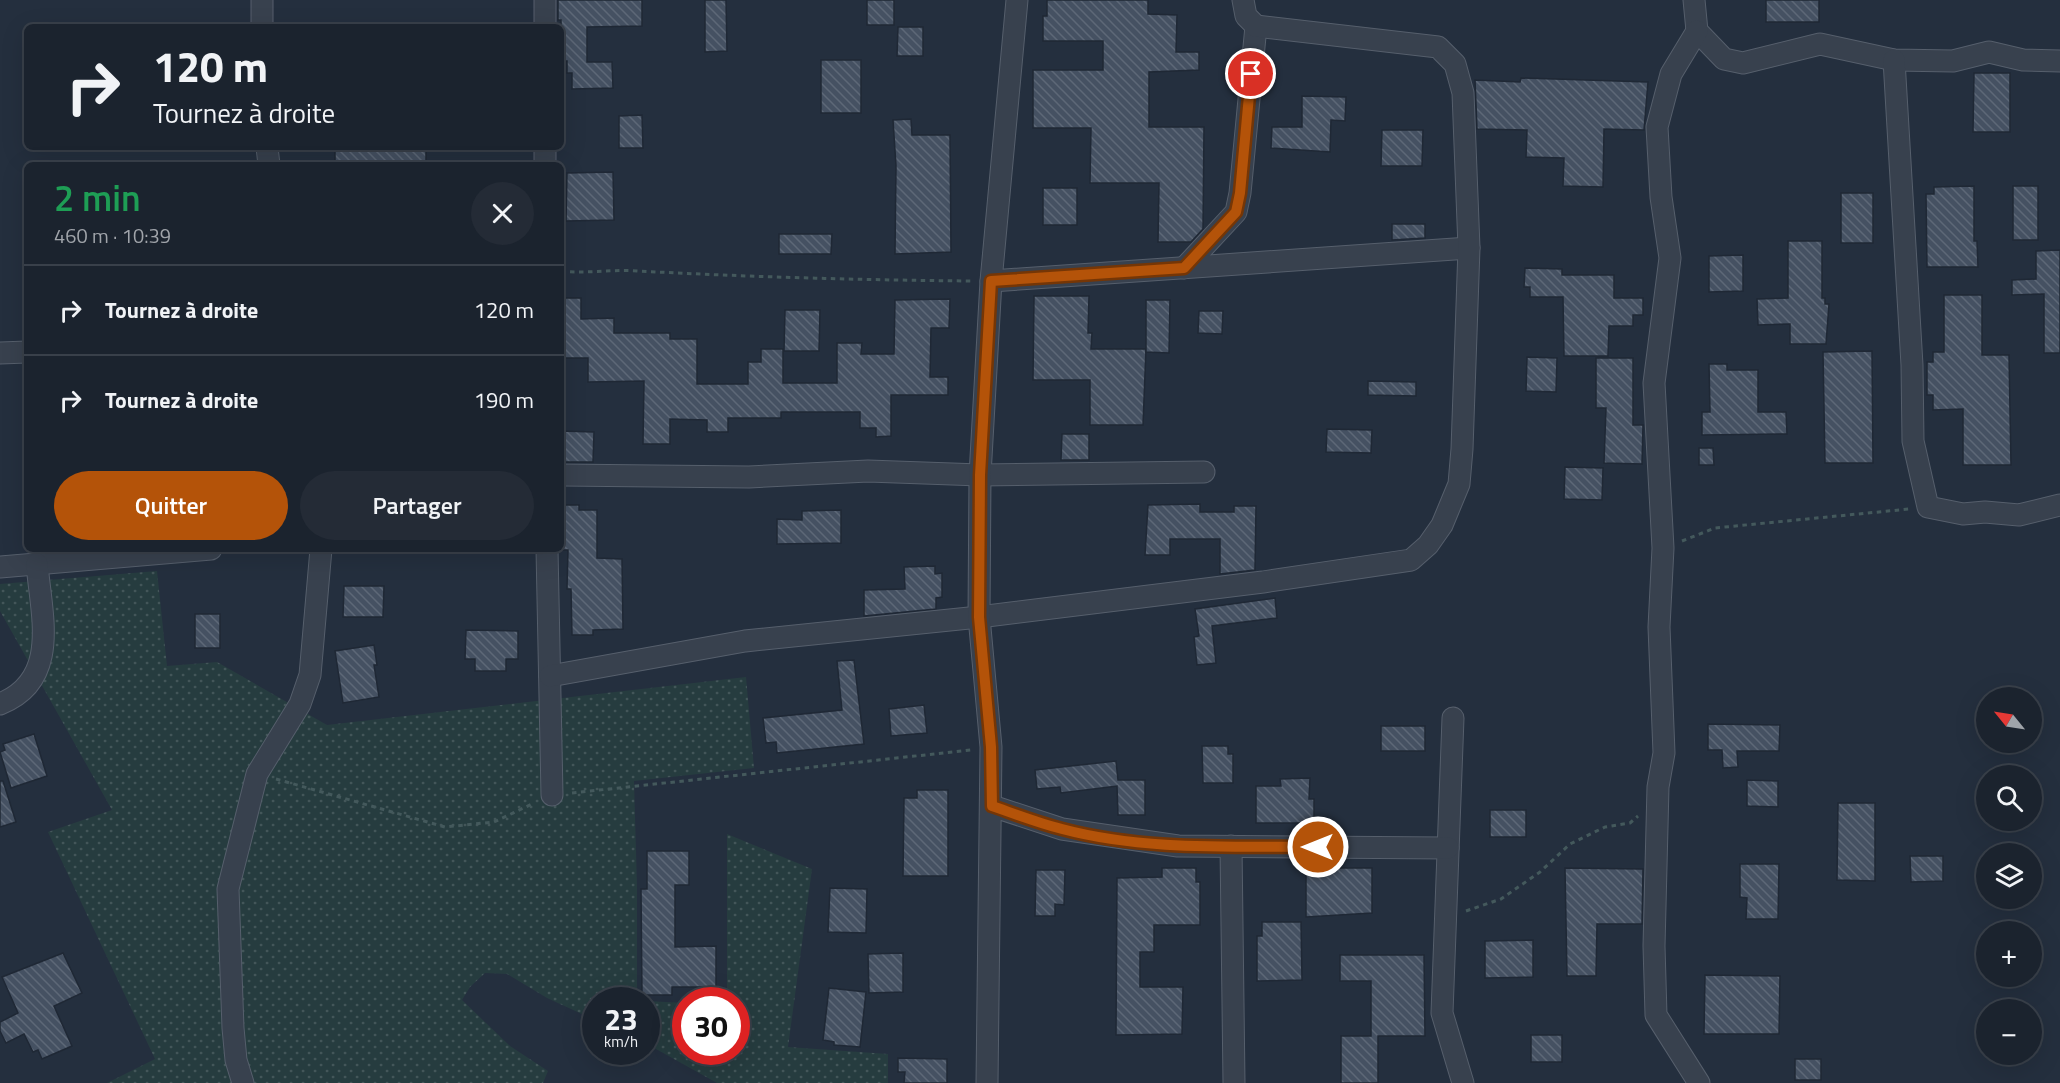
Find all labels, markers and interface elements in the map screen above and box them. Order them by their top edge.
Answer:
text: 120 m [153,34,268,98]
icon: right [54,48,132,126]
pin [1225,48,1276,99]
icon: arrive [1234,57,1267,90]
text: Tournez à droite [153,92,335,133]
text: 2 min [54,170,141,225]
button: close [471,182,534,245]
text: 460 m · 10:39 [54,220,171,251]
text: Tournez à droite [105,293,258,327]
text: 120 m [474,293,534,327]
icon: right [54,294,87,327]
text: Tournez à droite [105,383,258,417]
text: 190 m [474,383,534,417]
icon: right [54,384,87,417]
button: Quitter [54,471,288,540]
button: Partager [300,471,534,540]
north arrow [1976,687,2042,753]
map controls [1976,687,2042,1065]
button: search [1976,765,2042,831]
position arrow [1286,815,1350,879]
button: layers [1976,843,2042,909]
button: + [1976,921,2042,987]
speed limit sign: 30 [672,987,750,1065]
text: 23 [604,996,638,1042]
button: − [1976,999,2042,1065]
text: km/h [604,1030,638,1053]

